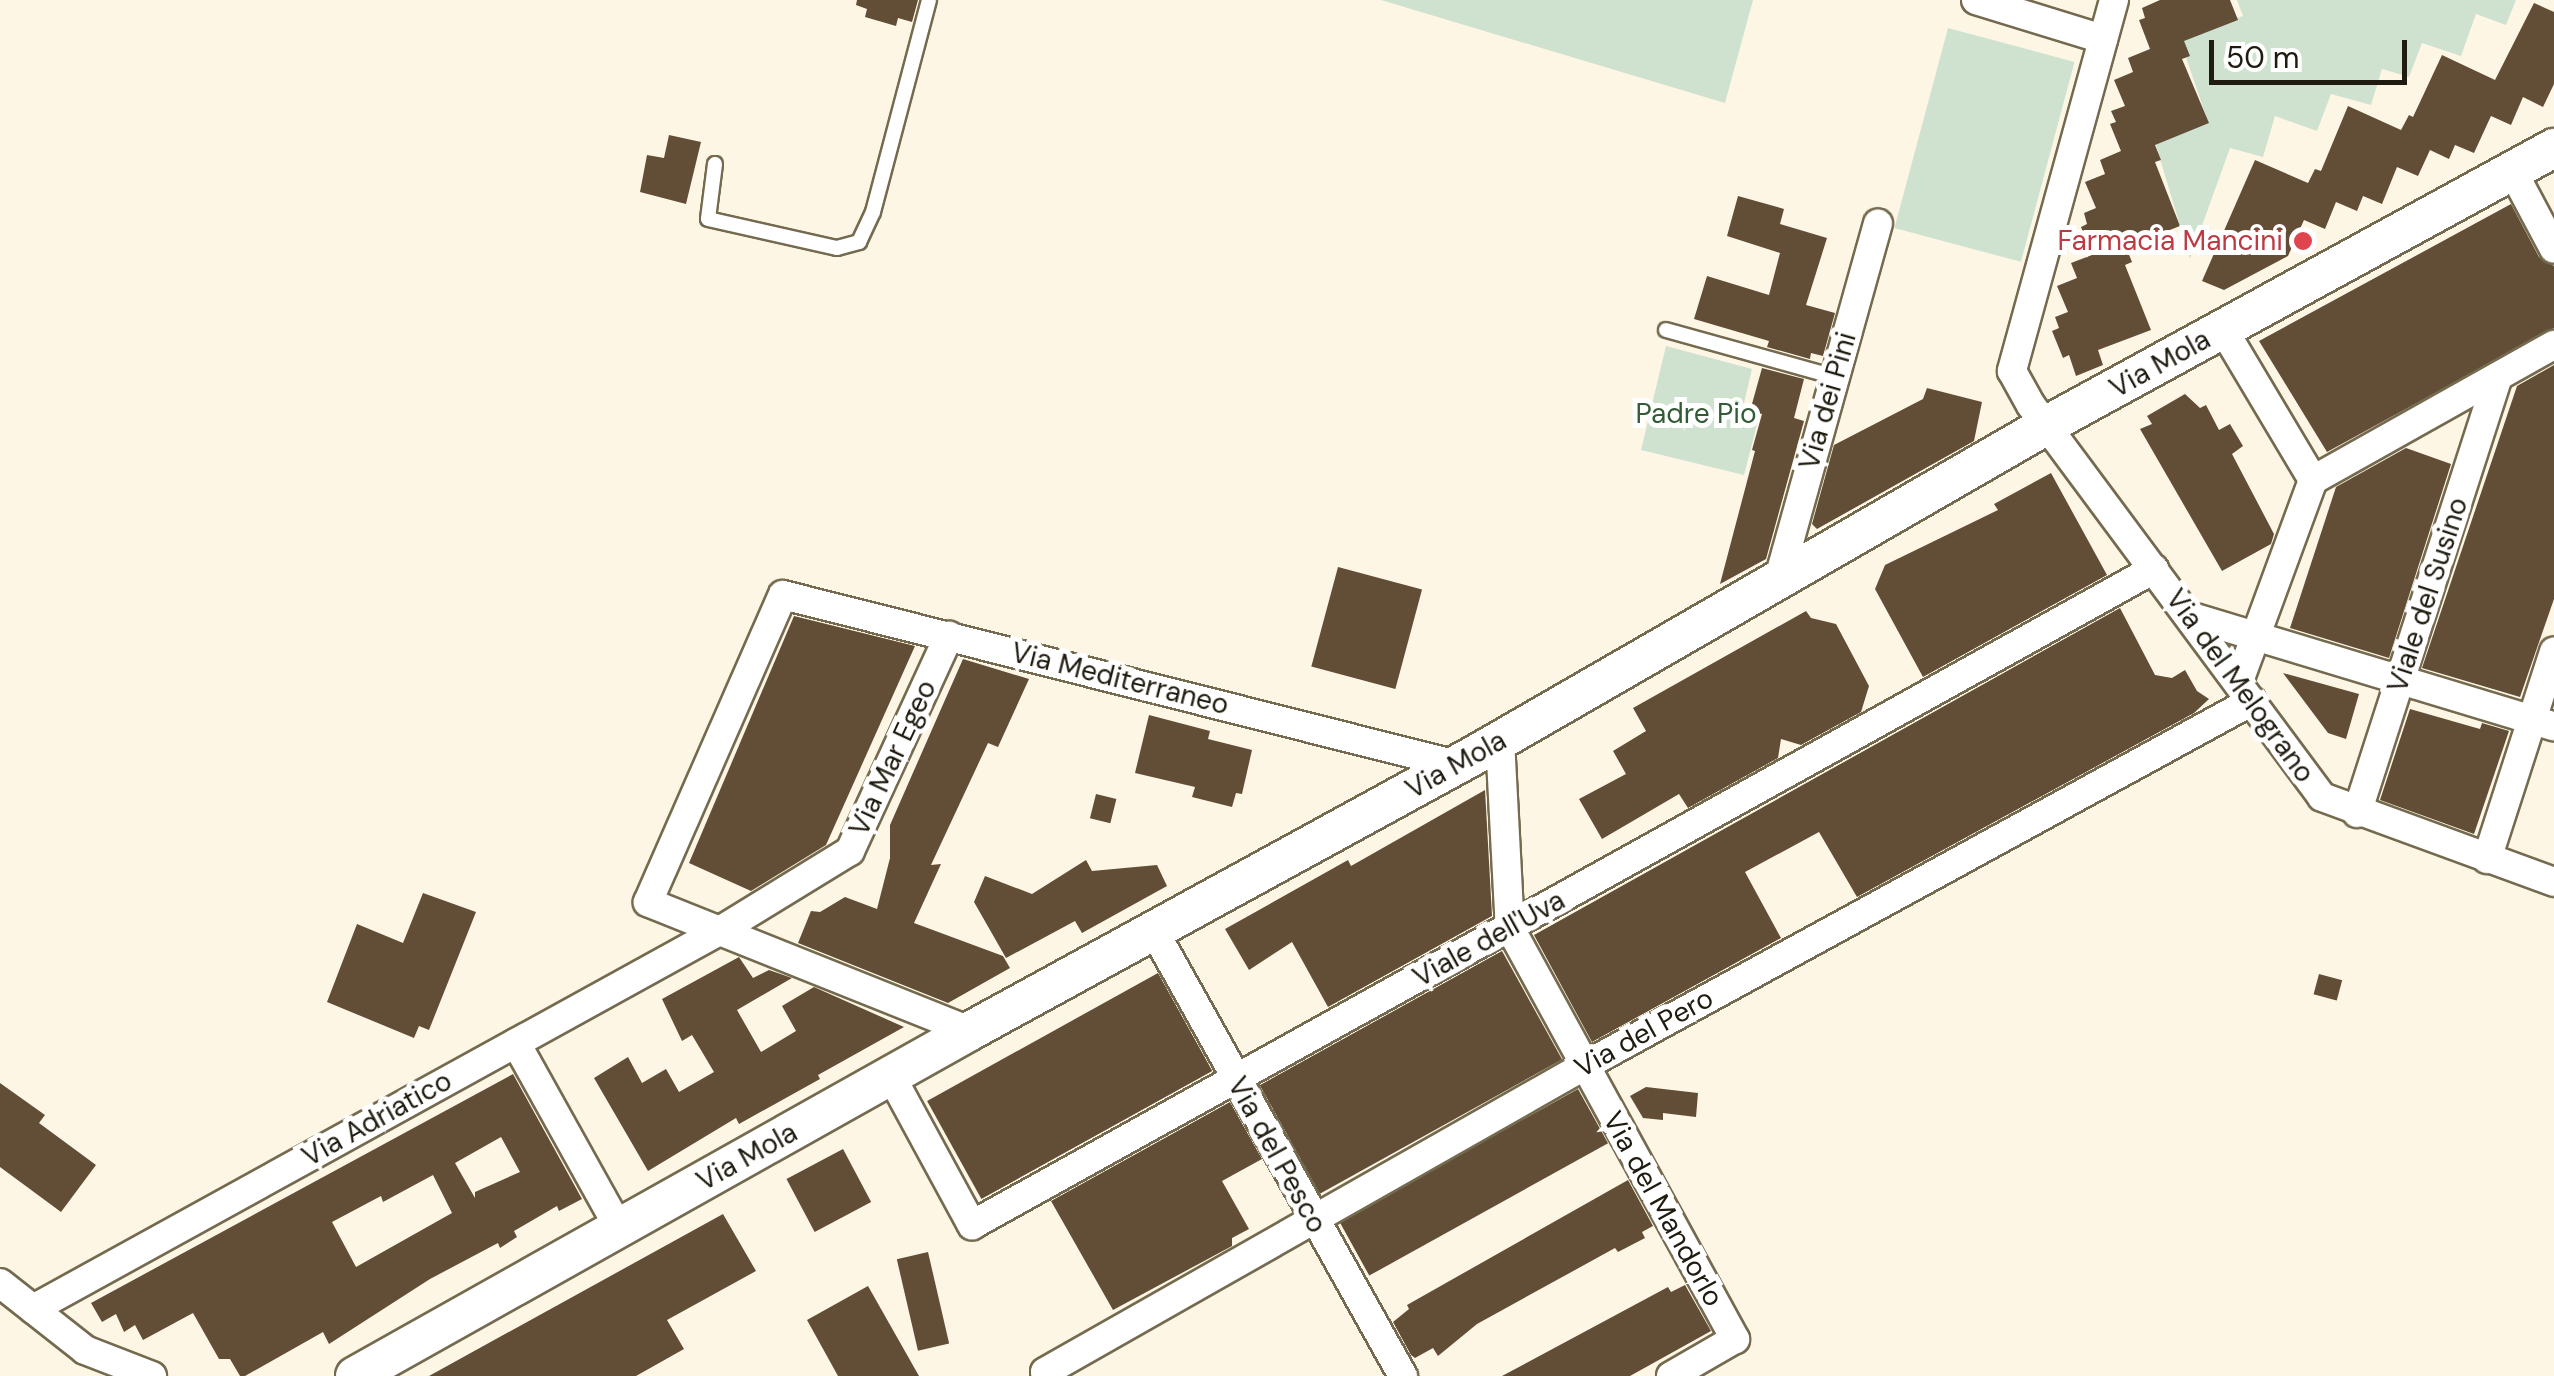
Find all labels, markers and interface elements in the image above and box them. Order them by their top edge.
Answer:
scale bar [2214,20,2412,82]
text: 50 m [2226,38,2300,77]
place label: Farmacia Mancini [2057,224,2283,258]
marker: Farmacia Mancini [2292,230,2314,252]
street label: Via Mola [2104,323,2216,405]
street label: Via dei Pini [1792,328,1864,474]
park label: Padre Pio [1635,397,1757,431]
street label: Viale del Susino [2381,493,2475,697]
street label: Via del Melograno [2159,583,2321,789]
street label: Via Mediterraneo [1008,636,1232,722]
street label: Via Mar Egeo [842,675,944,841]
street label: Via Mola [1400,724,1512,806]
street label: Viale dell'Uva [1407,884,1571,994]
street label: Via del Pero [1569,981,1719,1085]
street label: Via Adriatico [296,1064,458,1174]
street label: Via del Pesco [1220,1071,1334,1239]
street label: Via del Mandorlo [1596,1106,1730,1312]
street label: Via Mola [691,1116,803,1198]

